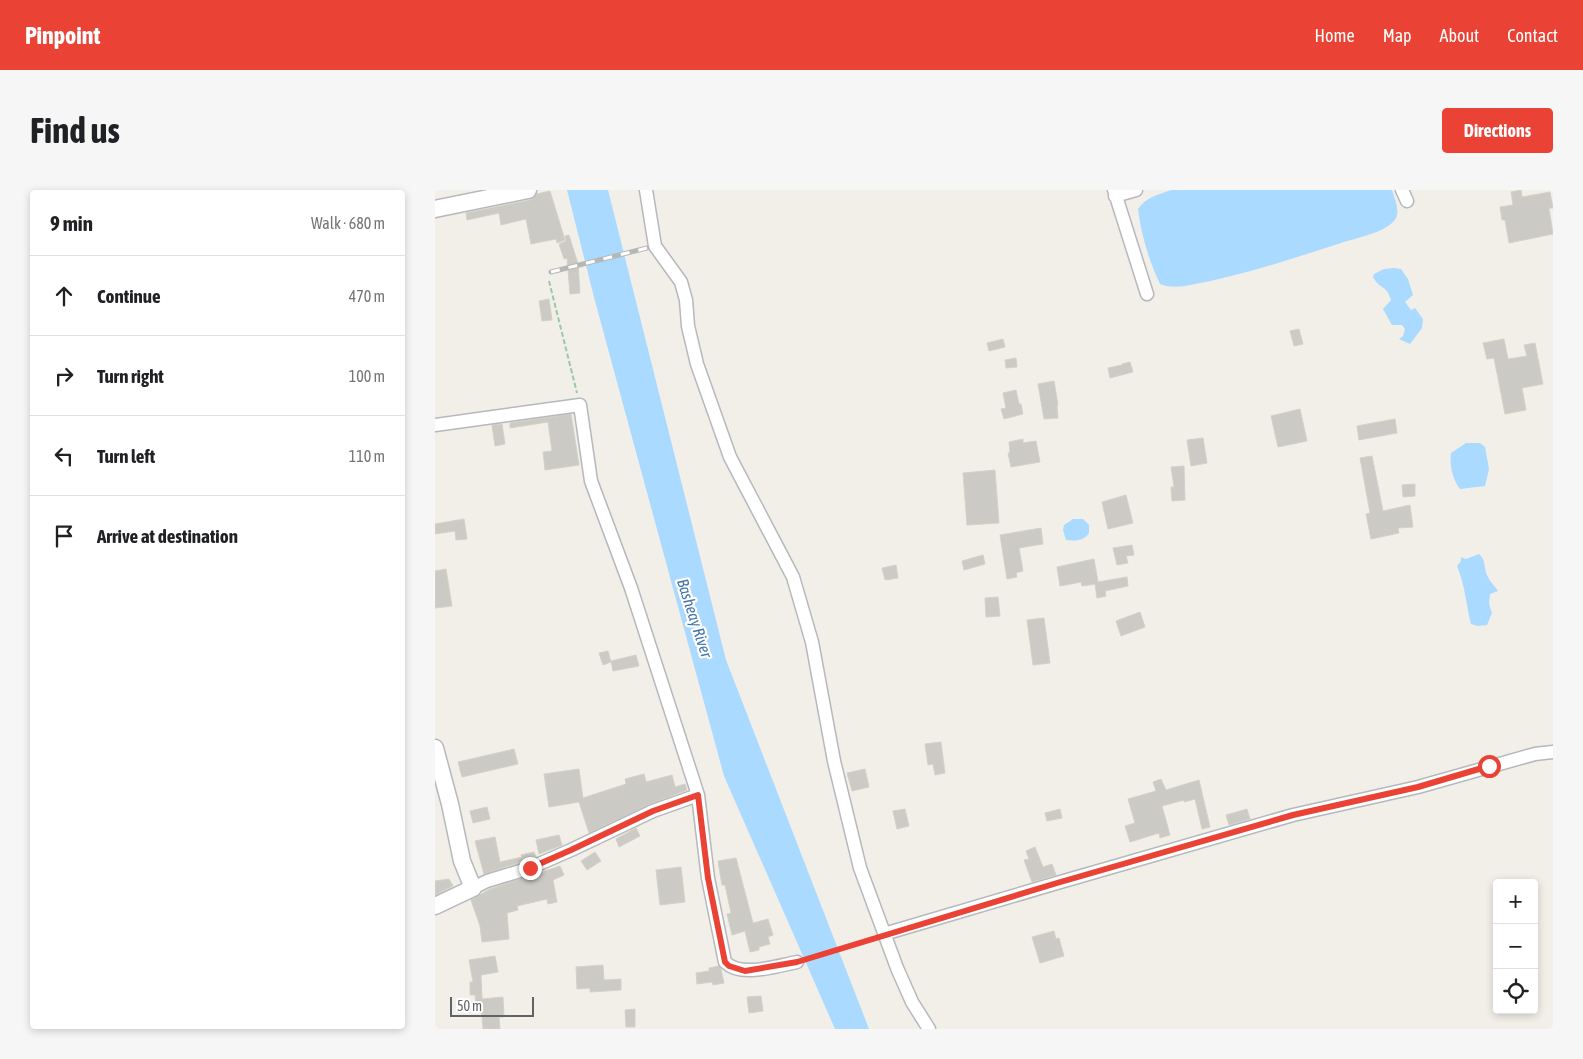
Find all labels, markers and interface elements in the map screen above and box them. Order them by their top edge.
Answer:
text: Pinpoint [25,22,100,49]
text: Home [1315,25,1355,46]
text: Map [1383,25,1412,46]
text: About [1440,25,1479,46]
text: Contact [1507,25,1558,46]
button: Directions [1442,108,1553,153]
text: Find us [30,110,120,150]
text: 9 min [50,211,93,235]
text: Walk · 680 m [311,214,385,232]
icon: ahead [50,282,78,310]
text: Continue [97,285,161,307]
text: 470 m [349,287,385,305]
icon: right [50,362,78,390]
text: Turn right [97,365,164,387]
text: 100 m [349,367,385,385]
icon: left [50,442,78,470]
text: Turn left [97,445,155,467]
text: 110 m [349,447,385,465]
icon: arrive [50,522,78,550]
text: Arrive at destination [97,525,238,547]
water label: Basheay River [673,576,717,661]
route start [1478,755,1501,778]
route end [519,857,542,880]
map controls [1493,879,1538,1014]
button: + [1493,879,1538,924]
button: − [1493,924,1538,969]
button: locate [1493,969,1538,1014]
scale bar [450,994,534,1017]
text: 50 m [457,998,482,1014]

